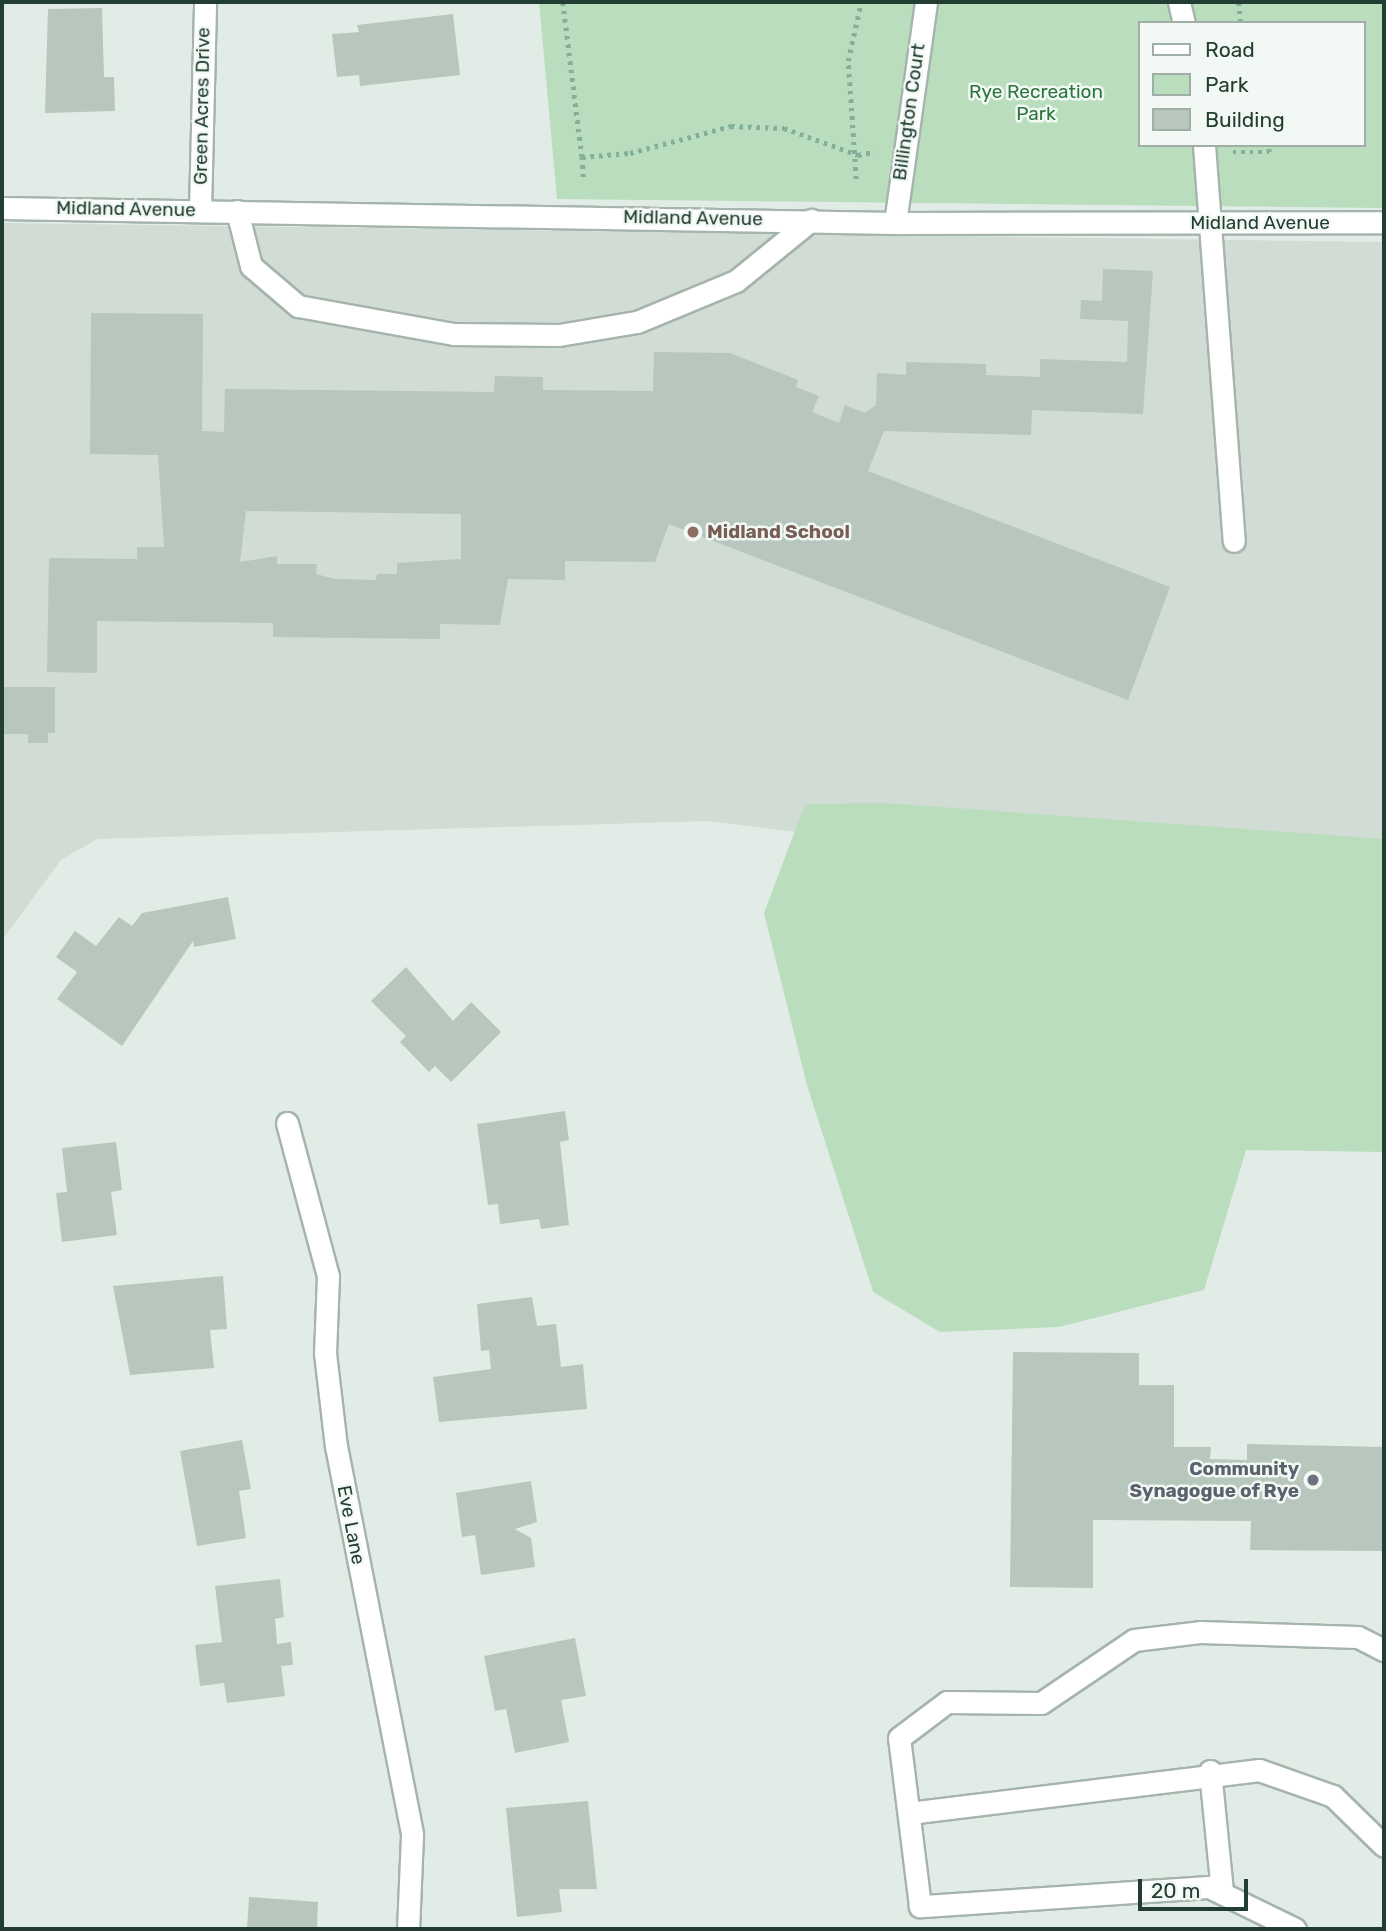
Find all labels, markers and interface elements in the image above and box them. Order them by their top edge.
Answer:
legend [1138,21,1365,147]
street label: Green Acres Drive [189,27,215,185]
text: Road [1205,37,1255,62]
street label: Billington Court [888,42,930,182]
text: Park [1205,72,1249,97]
park label: Rye Recreation Park [969,81,1103,125]
text: Building [1205,107,1285,132]
street label: Midland Avenue [56,196,196,222]
street label: Midland Avenue [623,205,763,231]
street label: Midland Avenue [1190,212,1330,234]
place label: Midland School [707,521,850,543]
marker: Midland School [685,524,701,540]
place label: Community Synagogue of Rye [1129,1458,1299,1502]
marker: Community Synagogue of Rye [1305,1472,1321,1488]
street label: Eve Lane [332,1484,370,1566]
scale bar [1141,1864,1251,1908]
text: 20 m [1151,1878,1200,1903]

